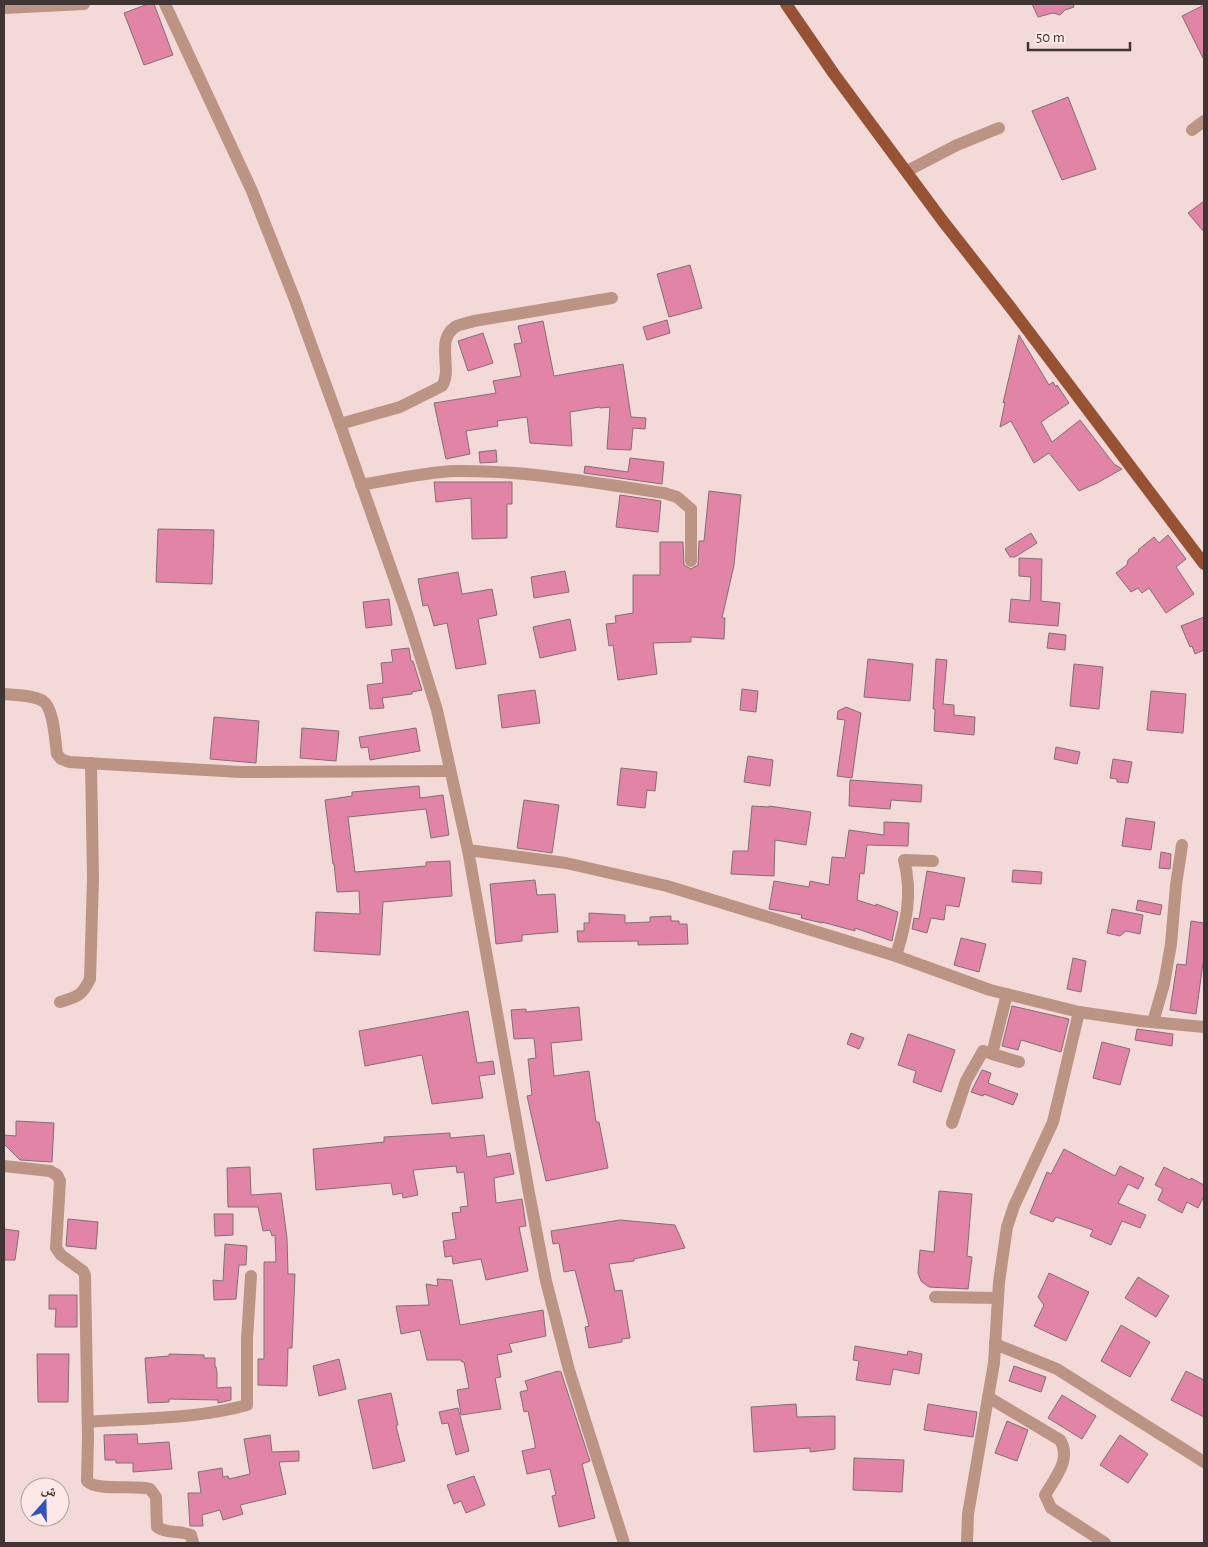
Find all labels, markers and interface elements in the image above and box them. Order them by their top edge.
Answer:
scale bar [1028,20,1130,52]
text: 50 m [1036,30,1065,45]
north arrow [20,1477,70,1527]
text: ش [39,1482,59,1501]

